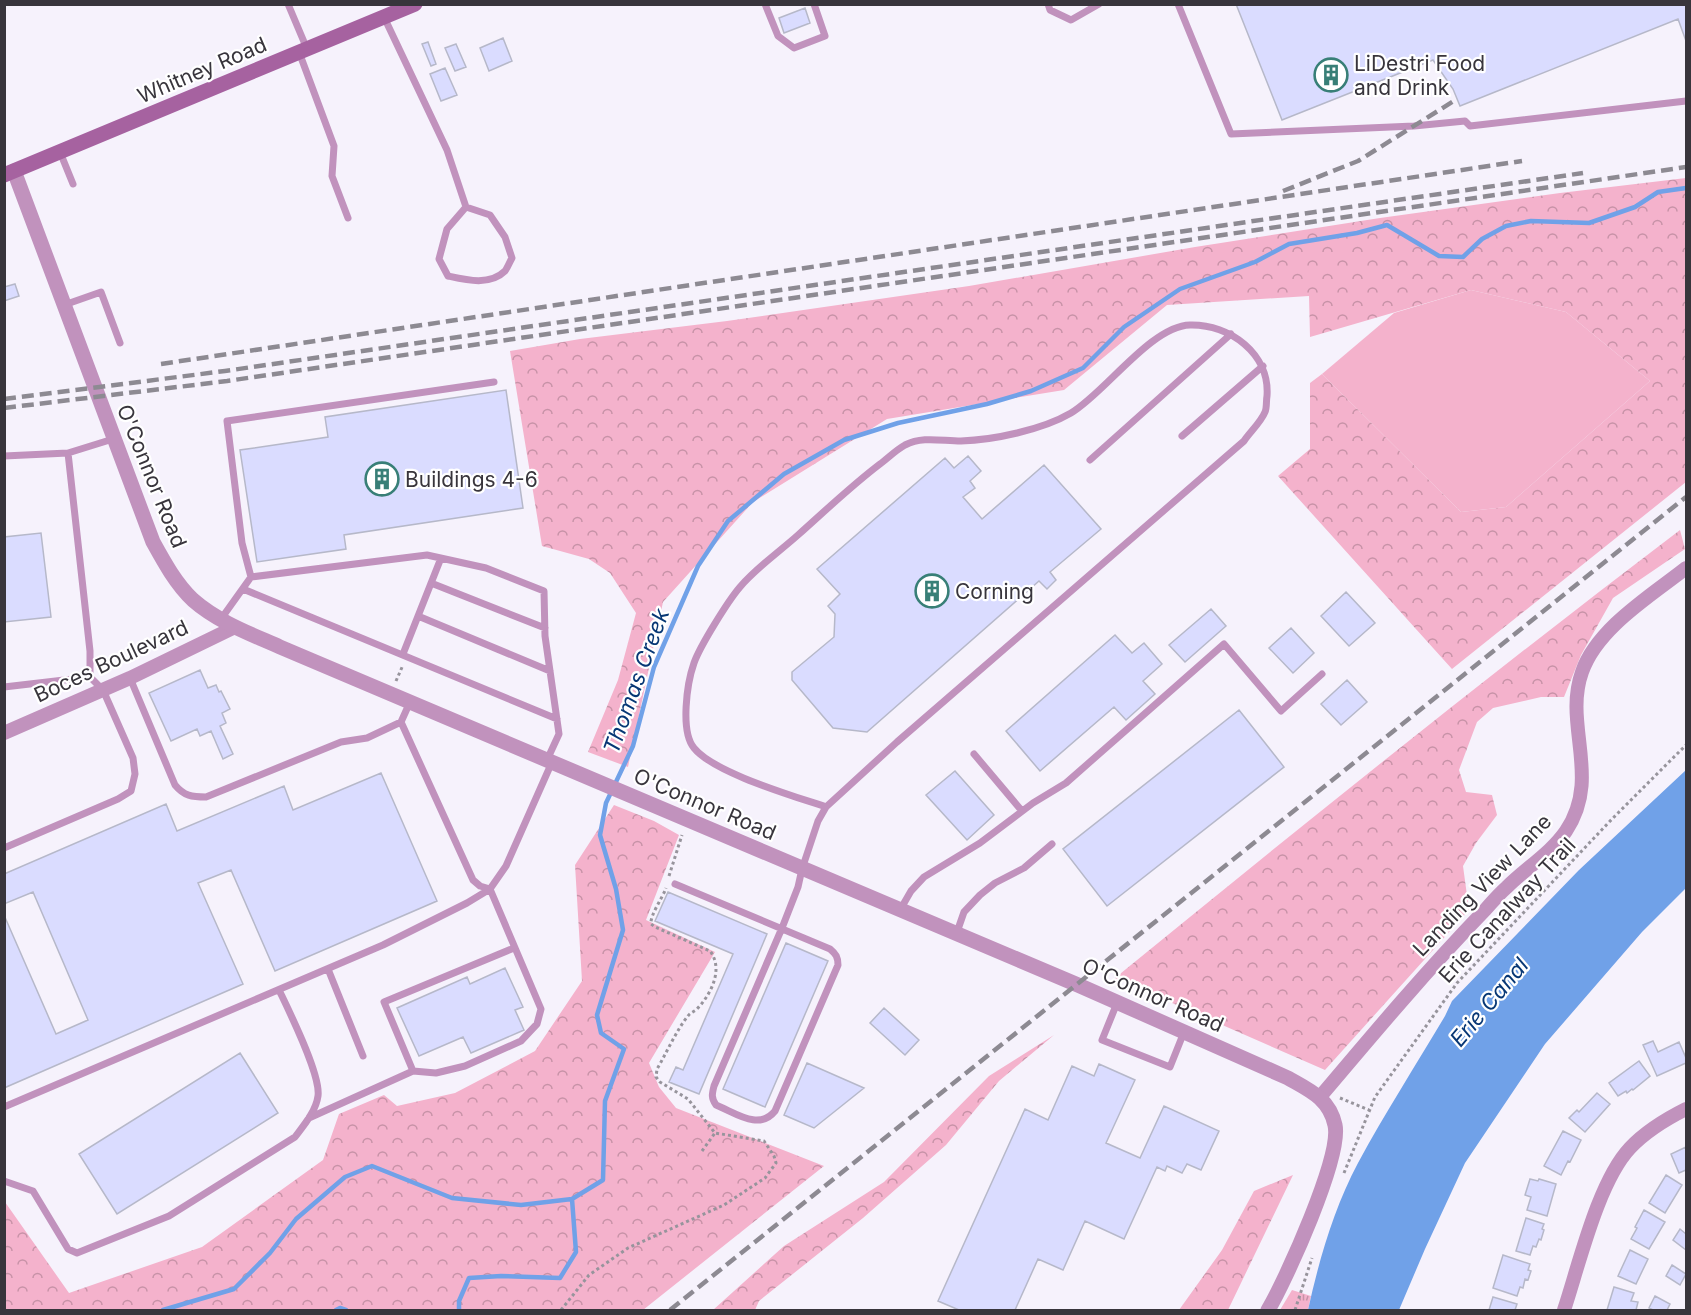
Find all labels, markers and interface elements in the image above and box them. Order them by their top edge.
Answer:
street label: Whitney Road [134,32,270,108]
place label: LiDestri Food and Drink [1354,51,1485,100]
building icon: LiDestri Food and Drink [1313,57,1349,93]
street label: O'Connor Road [112,401,192,551]
building icon: Buildings 4-6 [364,461,400,497]
place label: Buildings 4-6 [405,467,538,492]
building icon: Corning [914,573,950,609]
place label: Corning [955,579,1034,604]
water label: Thomas Creek [598,604,675,757]
street label: Boces Boulevard [30,614,192,708]
street label: O'Connor Road [630,763,780,845]
street label: Landing View Lane [1408,809,1556,961]
street label: Erie Canalway Trail [1433,832,1581,988]
water label: Erie Canal [1445,952,1534,1052]
street label: O'Connor Road [1078,953,1228,1037]

